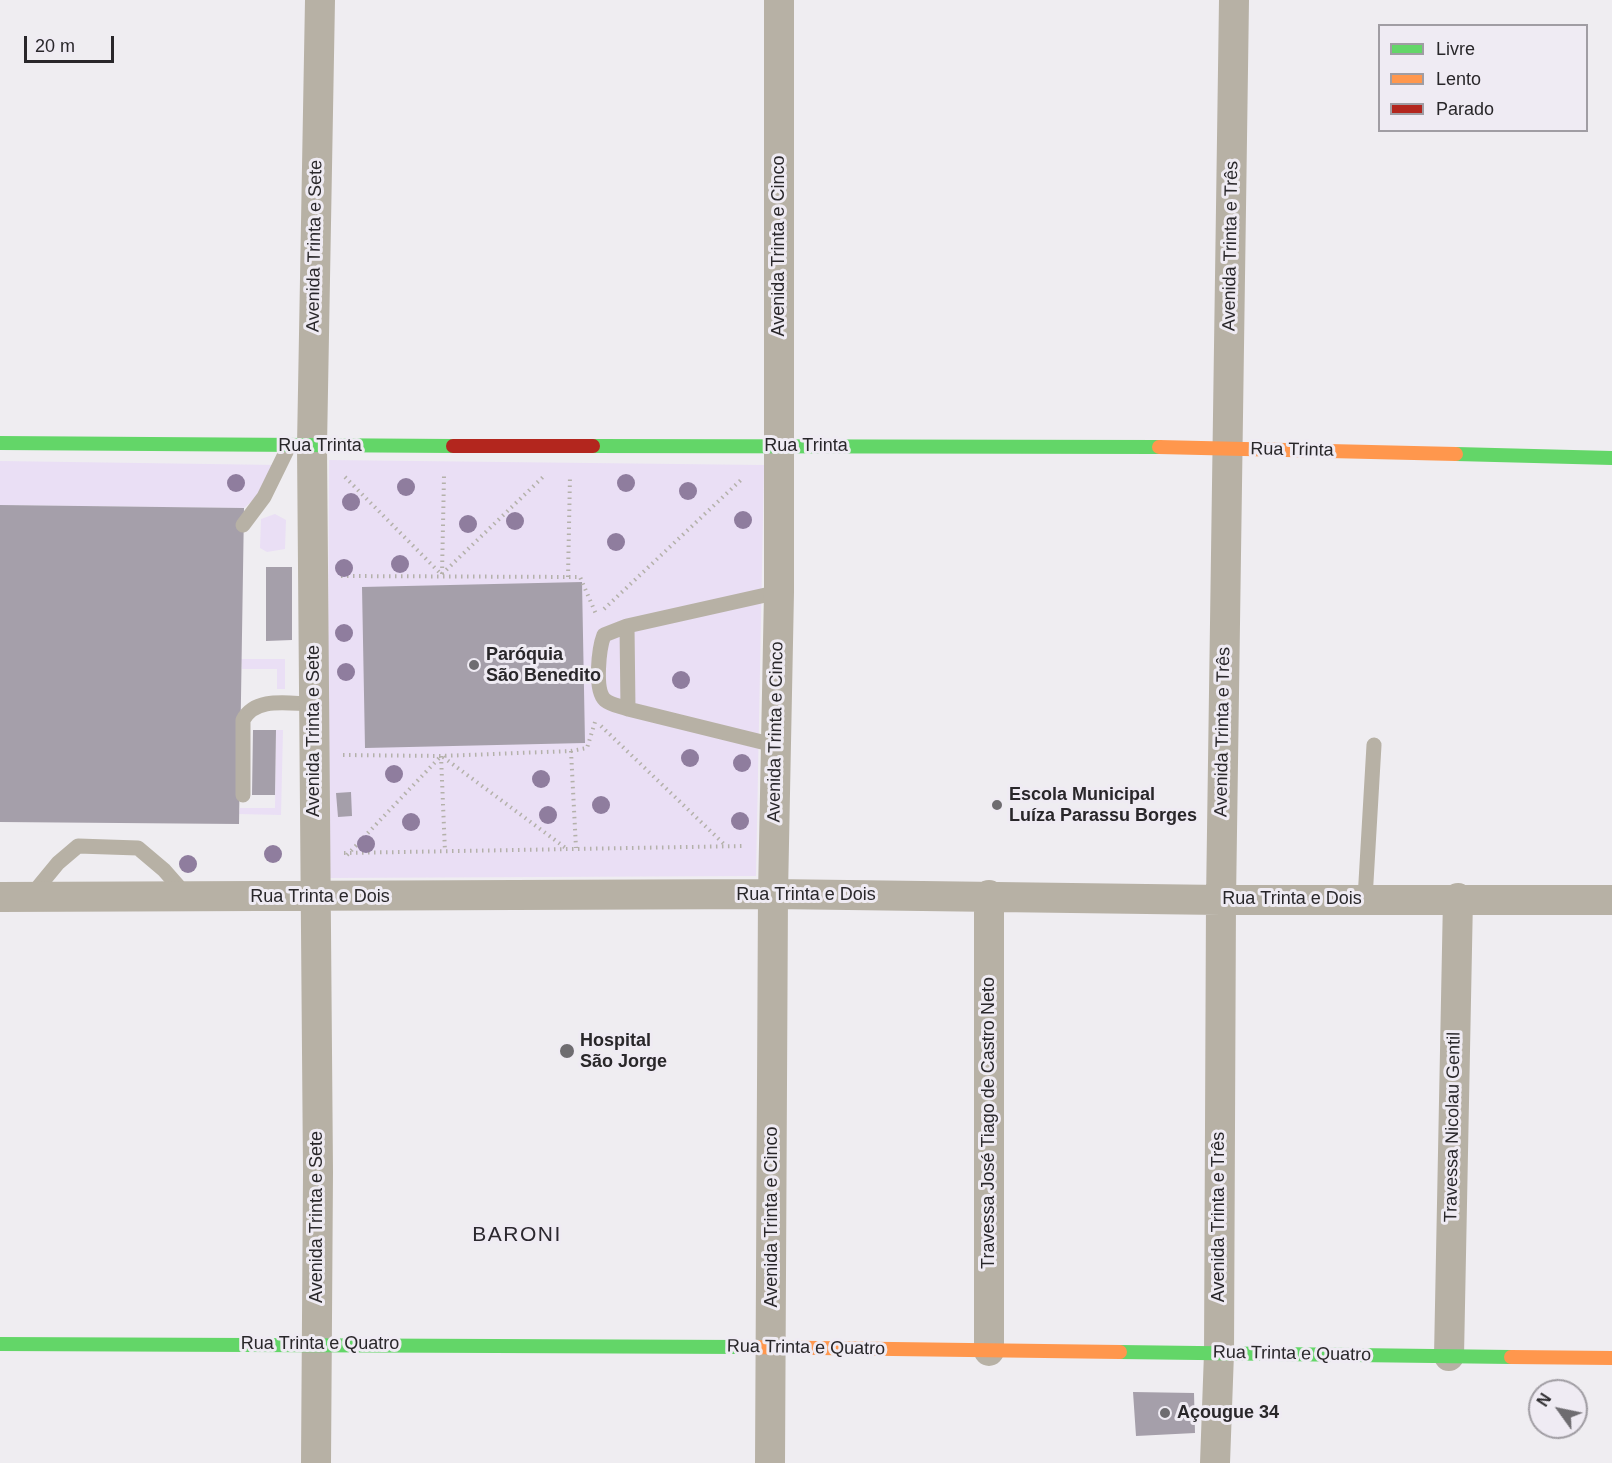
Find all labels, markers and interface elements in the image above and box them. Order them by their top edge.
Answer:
scale bar [27,24,117,62]
legend [1378,24,1588,132]
text: 20 m [35,36,75,56]
text: Livre [1436,39,1475,59]
text: Lento [1436,69,1481,89]
text: Parado [1436,99,1494,119]
street label: Avenida Trinta e Cinco [768,155,790,337]
street label: Avenida Trinta e Sete [303,160,327,332]
street label: Avenida Trinta e Três [1219,161,1243,331]
street label: Rua Trinta [278,435,362,457]
street label: Rua Trinta [764,435,848,457]
street label: Rua Trinta [1250,438,1334,462]
street label: Avenida Trinta e Cinco [764,641,788,823]
place label: Paróquia São Benedito [486,644,601,686]
street label: Avenida Trinta e Sete [303,645,325,817]
street label: Avenida Trinta e Três [1211,647,1235,817]
marker: Paróquia São Benedito [467,658,481,672]
place label: Escola Municipal Luíza Parassu Borges [1009,784,1197,826]
marker: Escola Municipal Luíza Parassu Borges [990,798,1004,812]
street label: Rua Trinta e Dois [736,884,876,906]
street label: Rua Trinta e Dois [250,886,390,908]
street label: Rua Trinta e Dois [1222,888,1362,910]
street label: Travessa José Tiago de Castro Neto [978,977,1000,1269]
place label: Hospital São Jorge [580,1030,667,1072]
street label: Travessa Nicolau Gentil [1441,1032,1465,1222]
marker: Hospital São Jorge [558,1042,576,1060]
street label: Avenida Trinta e Cinco [761,1126,783,1308]
street label: Avenida Trinta e Sete [306,1131,328,1303]
street label: Avenida Trinta e Três [1208,1132,1230,1302]
district label: BARONI [472,1222,562,1248]
street label: Rua Trinta e Quatro [241,1333,399,1355]
street label: Rua Trinta e Quatro [727,1336,885,1360]
street label: Rua Trinta e Quatro [1213,1342,1371,1366]
north arrow [1528,1379,1588,1439]
text: N [1534,1391,1554,1409]
place label: Açougue 34 [1177,1402,1279,1424]
marker: Açougue 34 [1158,1406,1172,1420]

